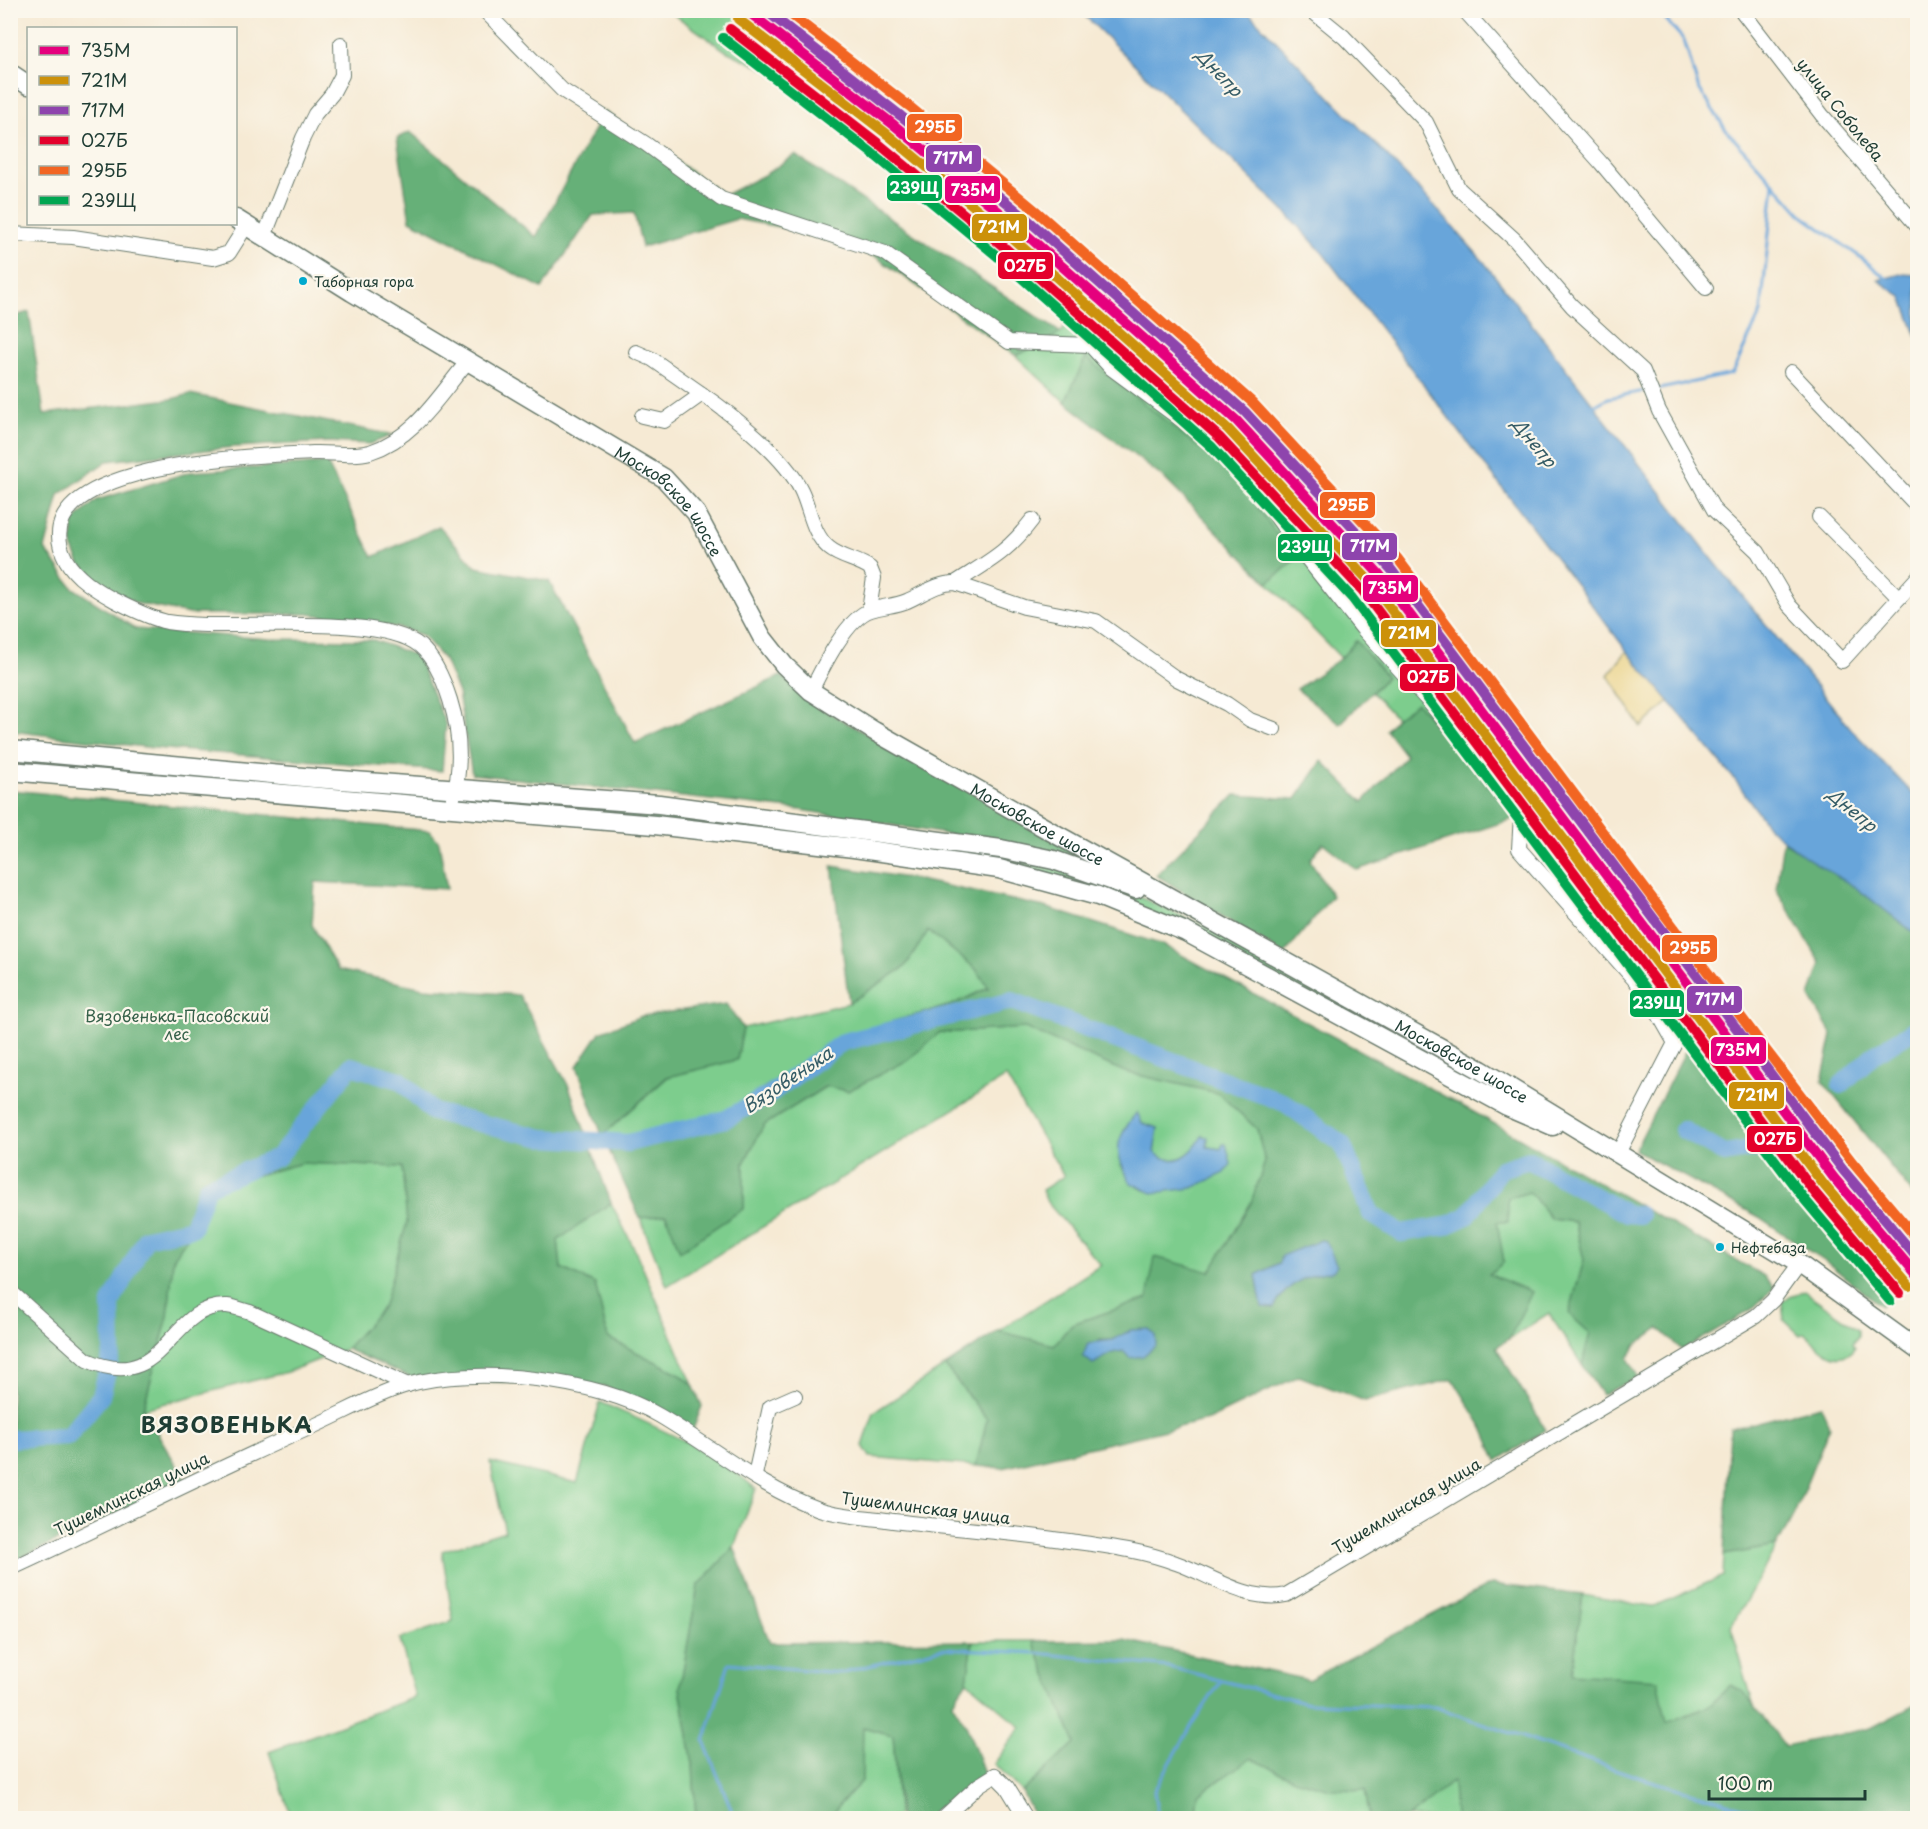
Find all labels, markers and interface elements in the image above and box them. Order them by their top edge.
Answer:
legend [27,27,237,225]
text: 735М [81,36,131,63]
water label: Днепр [1189,40,1250,103]
street label: улица Соболева [1792,52,1890,166]
text: 721М [81,66,127,93]
text: 717М [81,96,125,123]
line badge: 295Б [906,113,963,142]
text: 295Б [914,114,956,138]
text: 027Б [81,126,128,153]
line badge: 717М [925,144,982,173]
text: 717М [933,145,973,169]
text: 295Б [81,156,127,183]
line badge: 239Щ [886,174,943,202]
text: 239Щ [889,175,939,199]
line badge: 735М [944,175,1001,204]
text: 735М [951,177,995,201]
text: 239Щ [81,186,137,213]
line badge: 721М [971,213,1028,242]
text: 721М [978,214,1020,238]
line badge: 027Б [997,251,1054,280]
text: 027Б [1004,253,1046,277]
place label: Таборная гора [314,271,414,292]
marker: Таборная гора [297,275,309,287]
water label: Днепр [1505,410,1564,473]
street label: Московское шоссе [610,439,729,560]
line badge: 295Б [1319,491,1376,519]
text: 295Б [1327,492,1369,516]
line badge: 717М [1341,532,1398,561]
line badge: 239Щ [1277,533,1333,562]
text: 717М [1350,533,1390,557]
text: 239Щ [1280,534,1330,558]
line badge: 735М [1362,574,1419,603]
text: 735М [1368,575,1412,599]
line badge: 721М [1380,619,1437,648]
text: 721М [1388,620,1430,644]
line badge: 027Б [1399,663,1456,692]
text: 027Б [1407,664,1449,688]
street label: Московское шоссе [966,776,1109,871]
water label: Днепр [1821,779,1884,838]
line badge: 295Б [1661,934,1718,963]
text: 295Б [1669,935,1711,959]
line badge: 717М [1686,985,1743,1014]
text: 717М [1695,986,1735,1010]
line badge: 239Щ [1629,989,1685,1018]
text: 239Щ [1632,990,1682,1014]
park label: Вязовенька-Пасовский лес [85,1003,269,1045]
street label: Московское шоссе [1391,1013,1533,1108]
line badge: 735М [1710,1036,1767,1065]
text: 735М [1716,1037,1760,1061]
water label: Вязовенька [737,1039,838,1119]
line badge: 721М [1728,1081,1785,1110]
text: 721М [1736,1082,1778,1106]
line badge: 027Б [1746,1125,1803,1153]
text: 027Б [1754,1126,1796,1150]
place label: Нефтебаза [1731,1237,1806,1258]
marker: Нефтебаза [1714,1241,1726,1253]
district label: ВЯЗОВЕНЬКА [141,1407,313,1440]
street label: Тушемлинская улица [49,1445,213,1541]
street label: Тушемлинская улица [1327,1451,1485,1559]
street label: Тушемлинская улица [840,1485,1012,1529]
scale bar [1709,1763,1865,1801]
text: 100 m [1718,1769,1773,1796]

